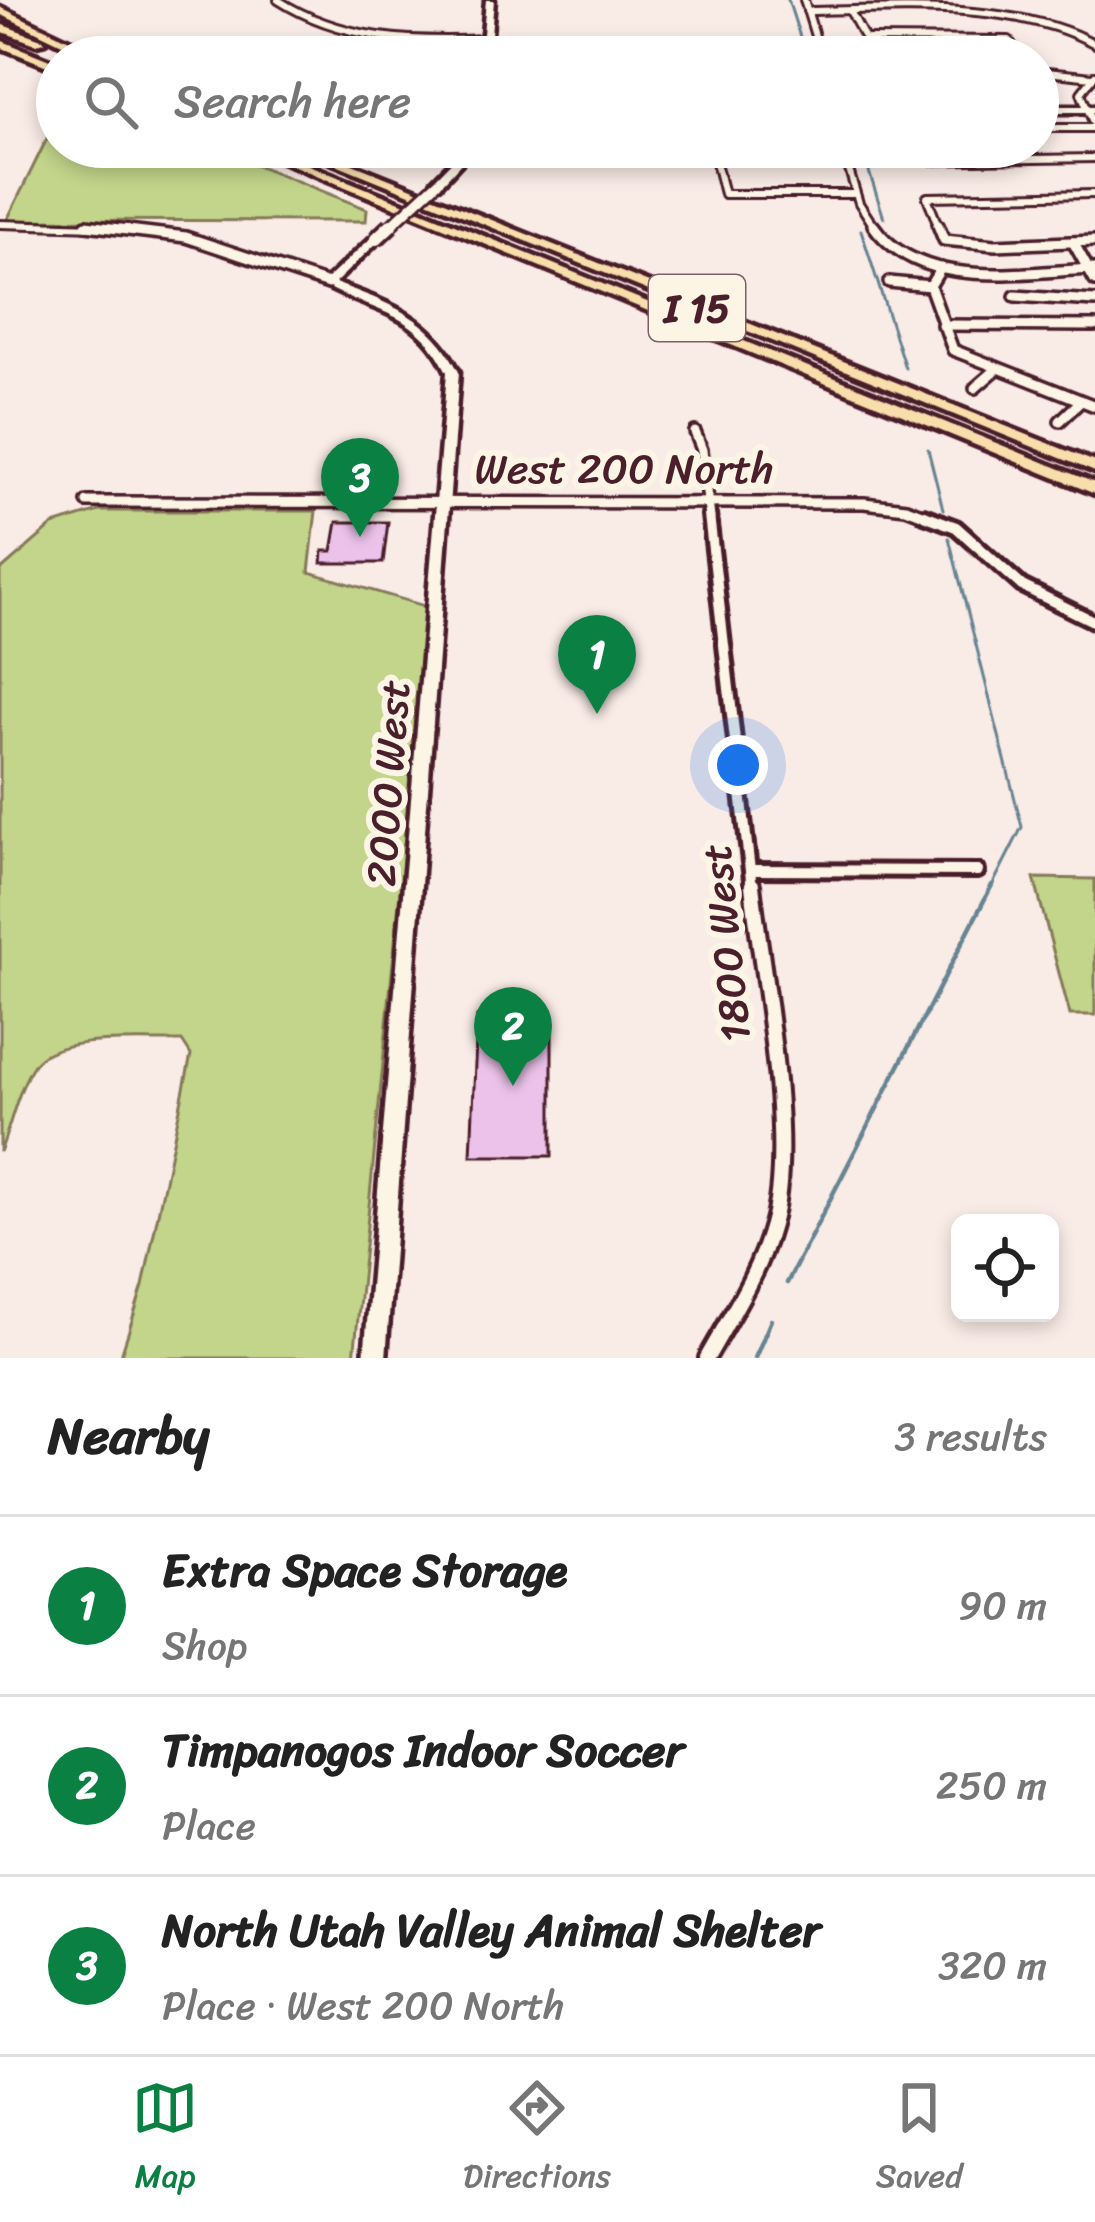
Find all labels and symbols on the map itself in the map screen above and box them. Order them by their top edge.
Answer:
road number: I 15 [649,275,745,341]
street label: West 200 North [475,432,773,506]
pin: 3 [321,438,399,537]
pin: 1 [558,615,636,714]
street label: 2000 West [344,677,432,889]
your location [708,735,768,795]
street label: 1800 West [679,840,773,1046]
pin: 2 [474,987,552,1086]

